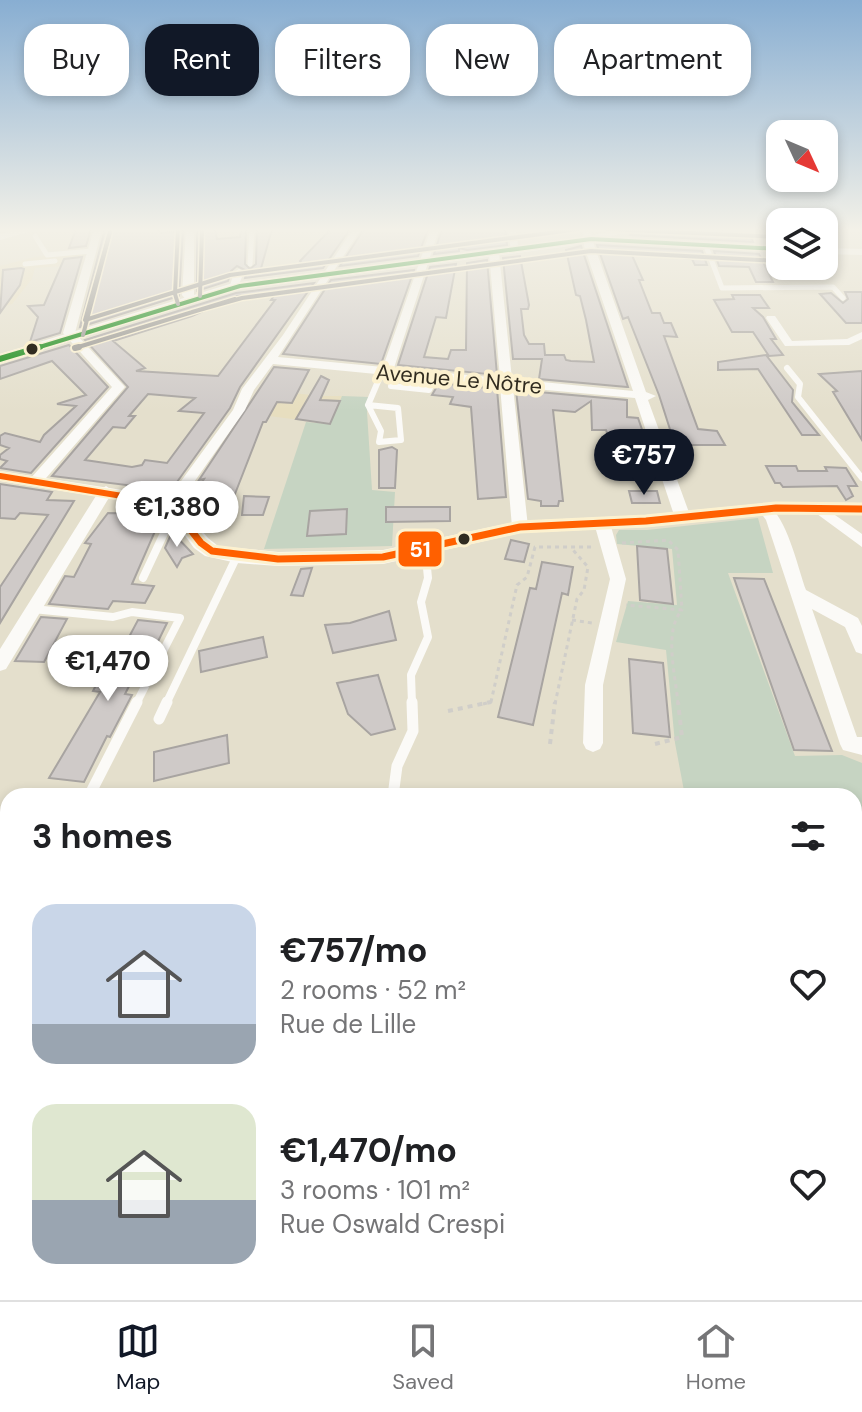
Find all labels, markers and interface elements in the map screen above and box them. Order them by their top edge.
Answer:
chip: Buy [24,24,129,96]
chip: Rent [145,24,259,96]
chip: Filters [275,24,410,96]
chip: New [426,24,538,96]
chip: Apartment [554,24,751,96]
north arrow [766,120,838,192]
map controls [766,120,838,280]
button: layers [766,208,838,280]
unlabelled marker [24,341,40,357]
street label: Avenue Le Nôtre [375,357,543,401]
pin: €757 [597,429,691,497]
text: €757 [612,438,676,472]
pin: €1,380 [112,481,242,549]
text: €1,380 [134,490,220,524]
line badge: 51 [397,530,443,568]
unlabelled marker [456,531,472,547]
text: 51 [409,535,431,564]
pin: €1,470 [43,635,173,703]
text: €1,470 [65,644,151,678]
text: 3 homes [32,814,173,859]
icon: filters [786,814,830,858]
text: €757/mo [280,928,427,973]
icon: home [96,936,192,1032]
icon: heart [786,962,830,1006]
text: 2 rooms · 52 m² [280,973,466,1007]
text: Rue de Lille [280,1007,416,1041]
text: €1,470/mo [280,1128,457,1173]
icon: home [96,1136,192,1232]
icon: heart [786,1162,830,1206]
text: 3 rooms · 101 m² [280,1173,470,1207]
text: Rue Oswald Crespi [280,1207,505,1241]
tab: Map [116,1319,160,1396]
tab: Saved [392,1319,454,1396]
tab: Home [686,1319,746,1396]

